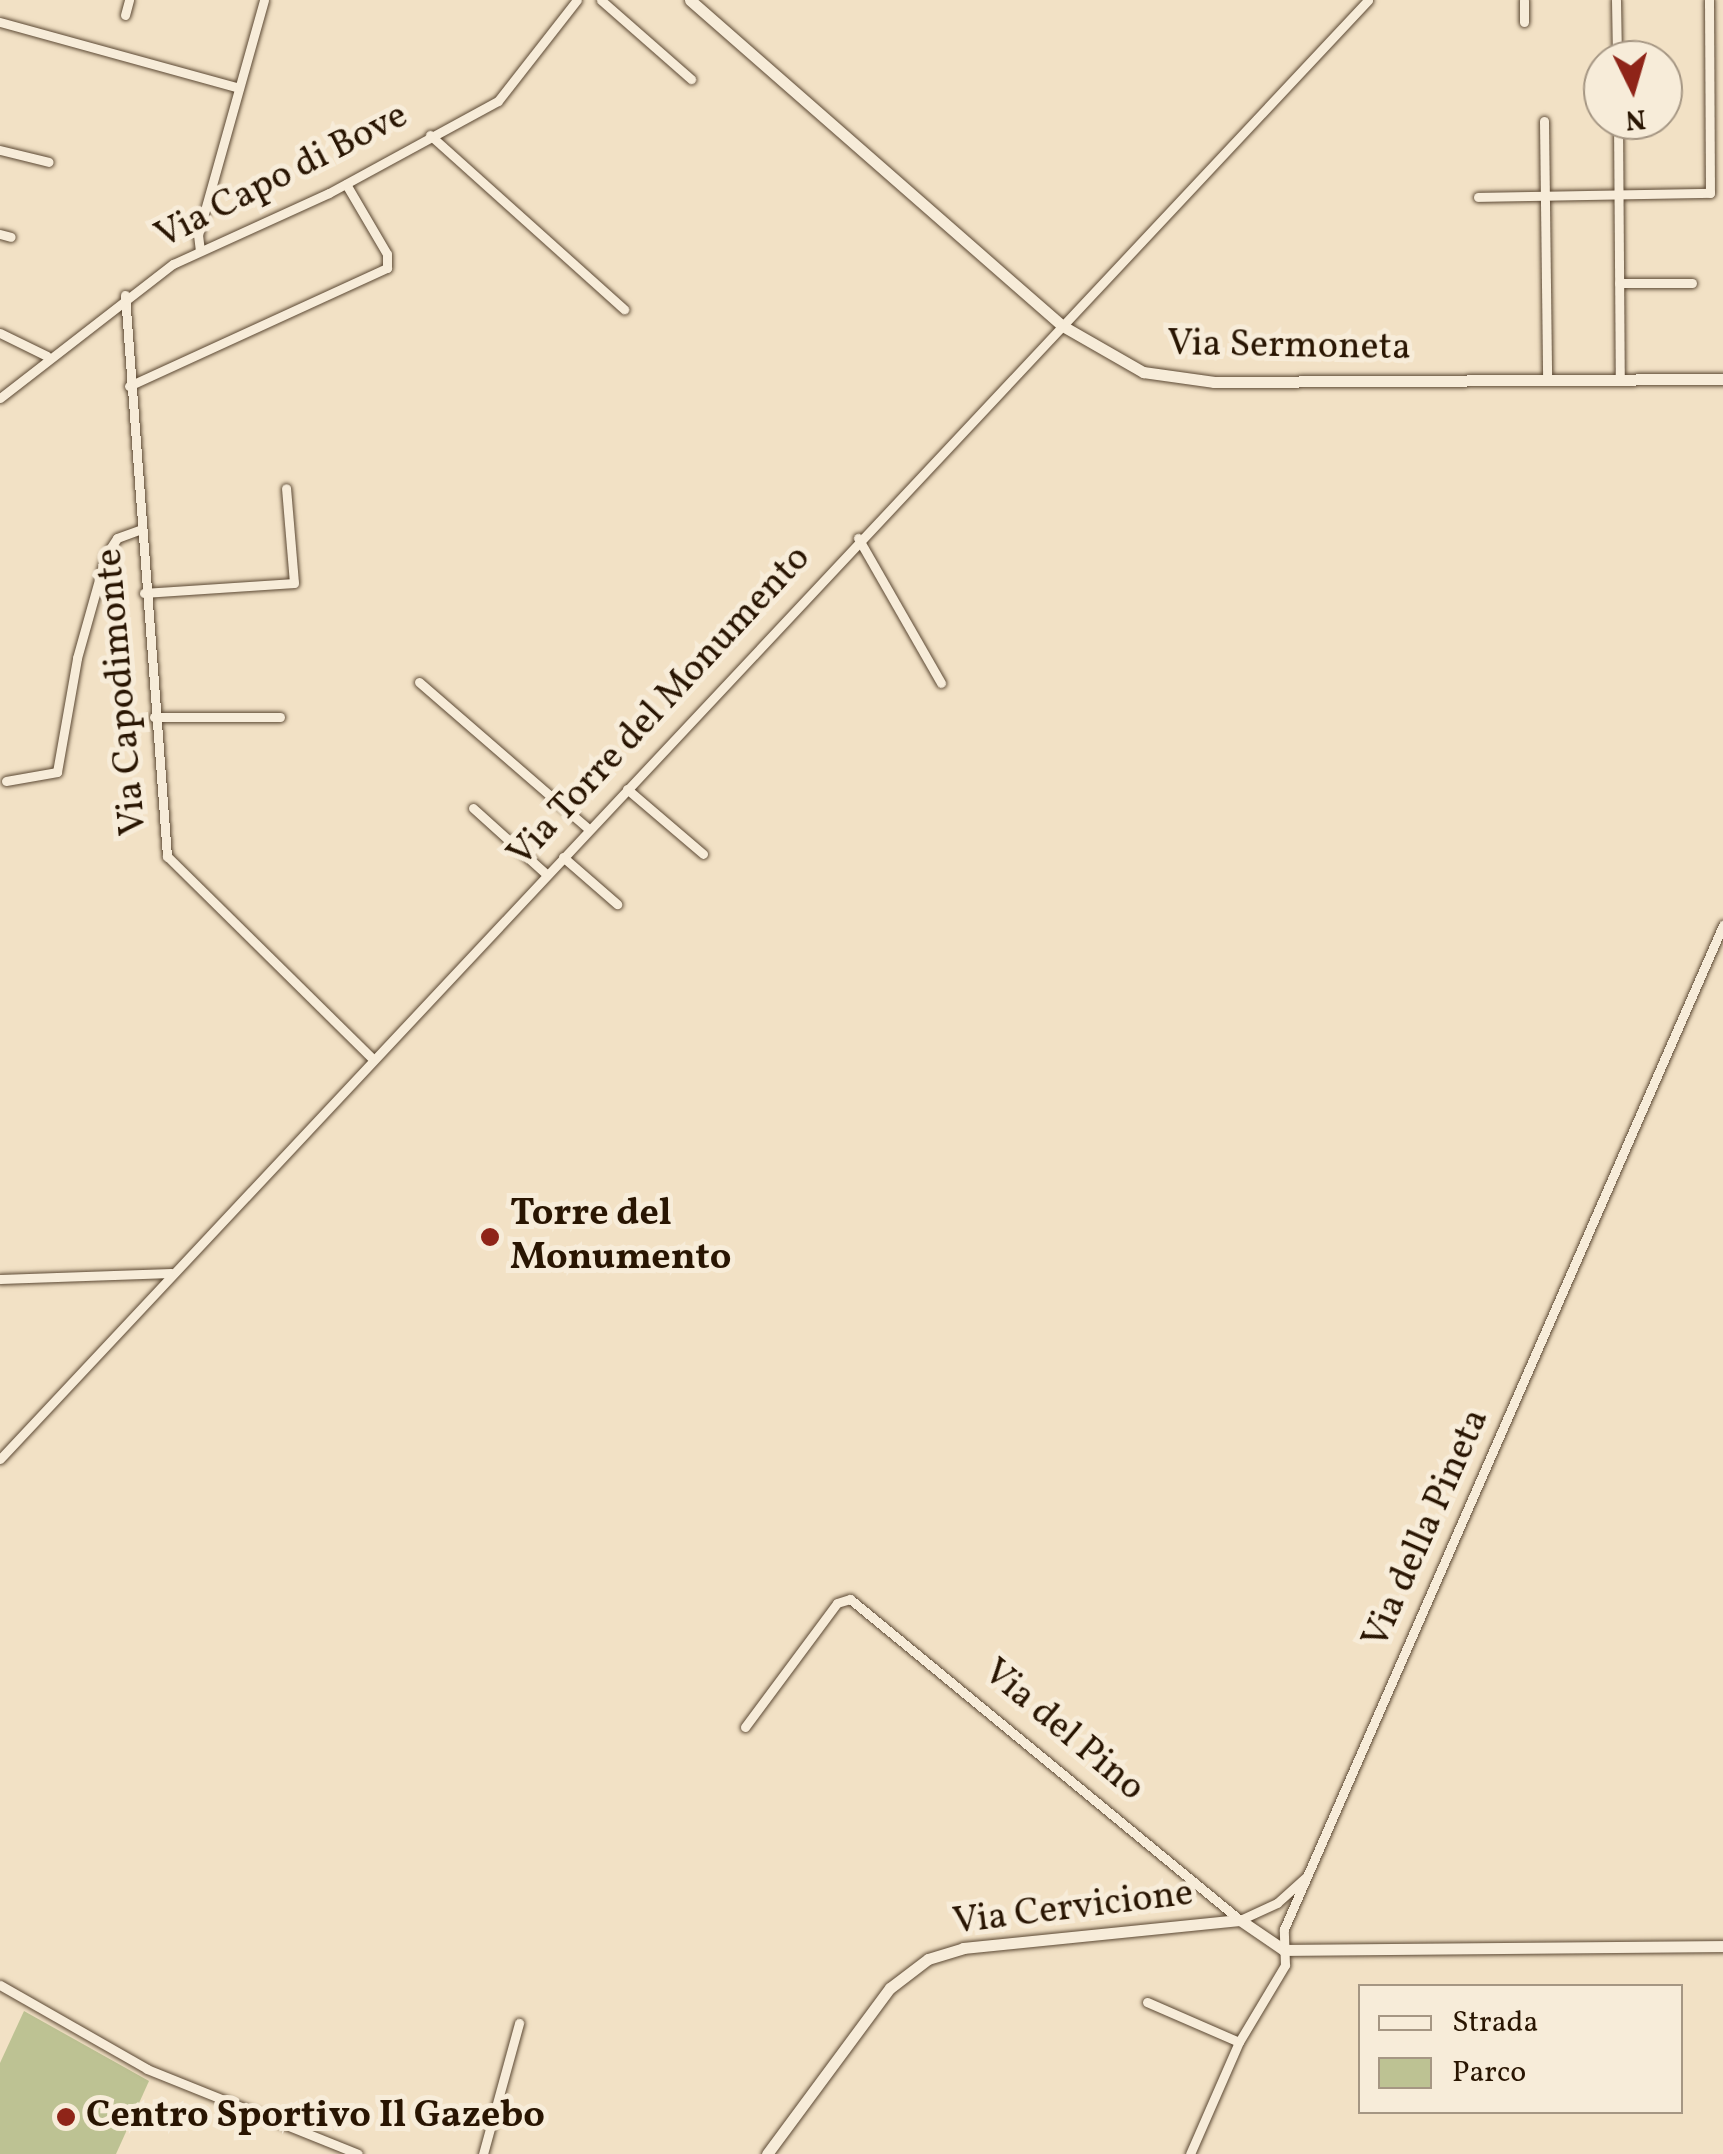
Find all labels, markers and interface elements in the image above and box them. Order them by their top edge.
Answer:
north arrow [1583,40,1683,140]
street label: Via Capo di Bove [148,94,416,260]
text: N [1624,98,1647,139]
street label: Via Sermoneta [1167,322,1411,372]
street label: Via Torre del Monumento [499,536,821,878]
street label: Via Capodimonte [88,546,158,838]
place label: Torre del Monumento [510,1192,731,1282]
marker: Torre del Monumento [479,1226,501,1248]
street label: Via della Pineta [1354,1402,1500,1656]
street label: Via del Pino [973,1650,1153,1812]
street label: Via Cervicione [950,1872,1196,1946]
legend [1358,1984,1683,2114]
text: Strada [1452,2002,1538,2044]
text: Parco [1452,2052,1526,2094]
place label: Centro Sportivo Il Gazebo [86,2094,545,2140]
marker: Centro Sportivo Il Gazebo [55,2106,77,2128]

